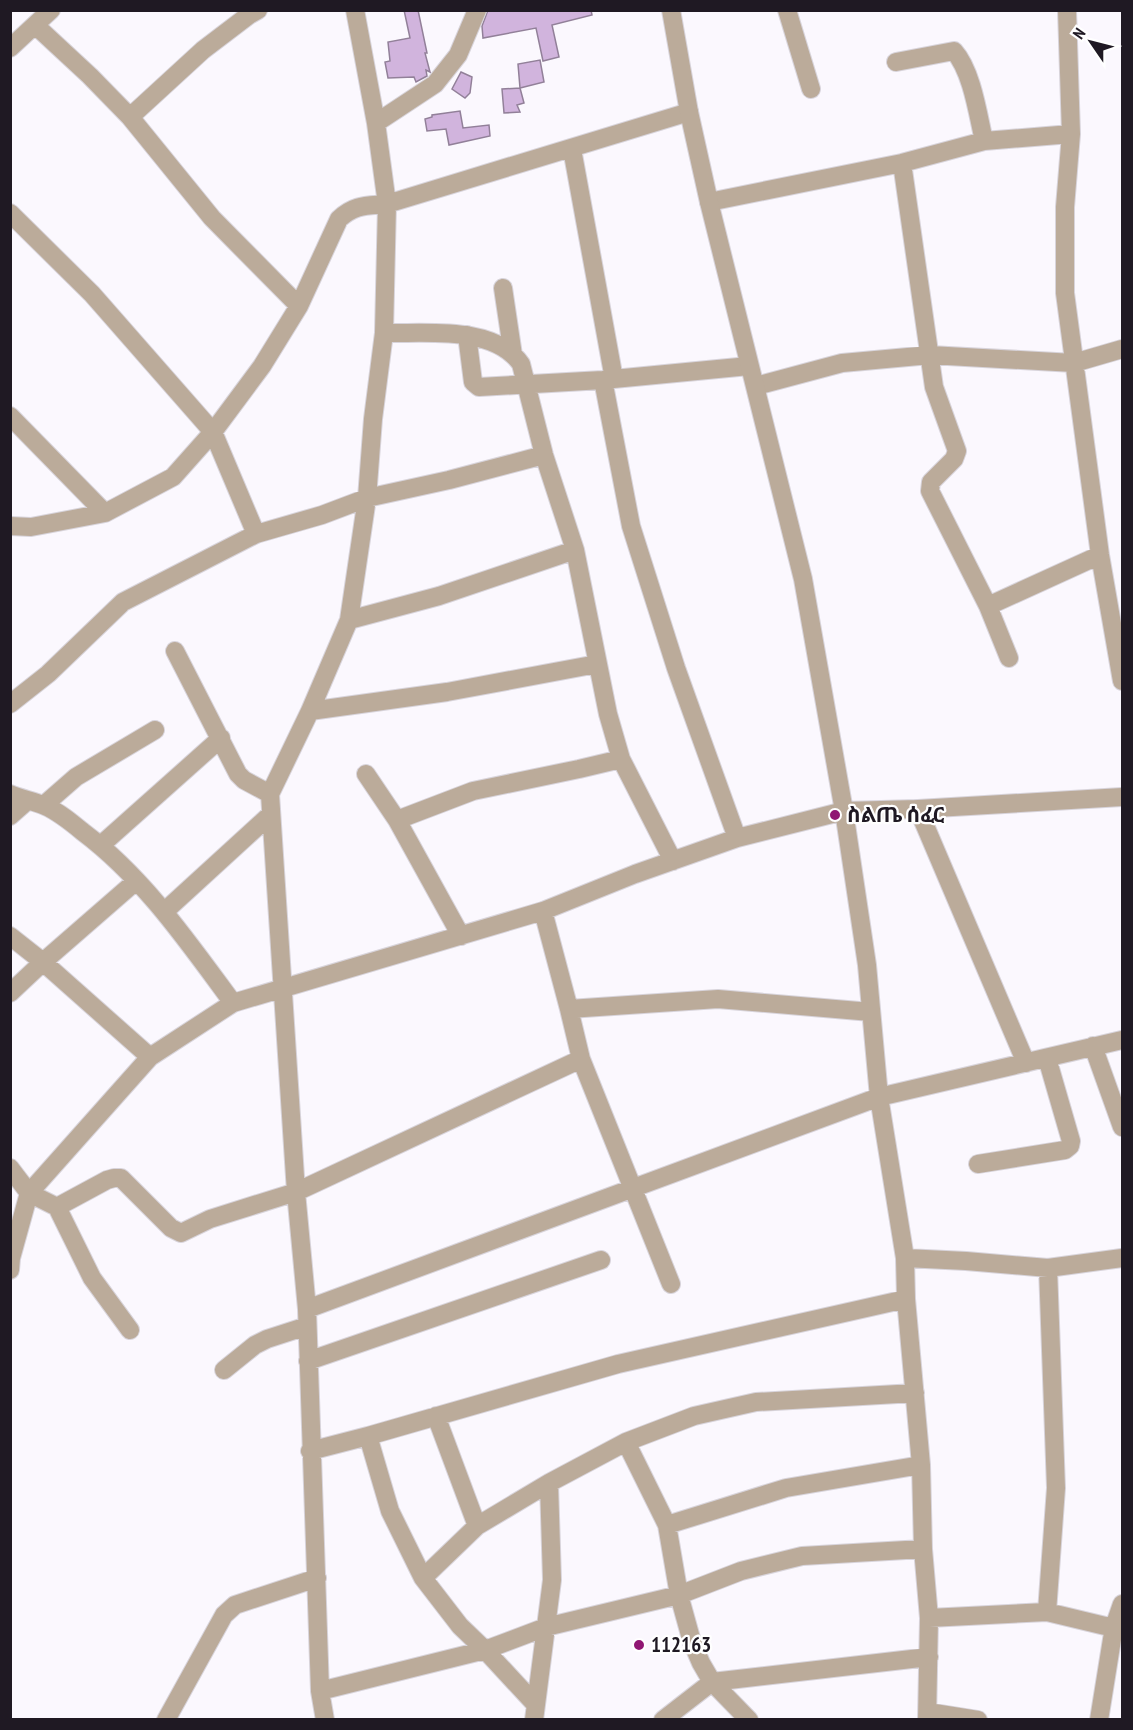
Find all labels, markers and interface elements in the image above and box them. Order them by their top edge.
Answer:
north arrow [1061,12,1121,72]
text: N [1068,24,1089,43]
place label: ስልጤ ሰፈር [847,801,945,828]
marker: ስልጤ ሰፈር [828,808,842,822]
place label: 112163 [651,1631,711,1658]
marker: 112163 [632,1638,646,1652]

